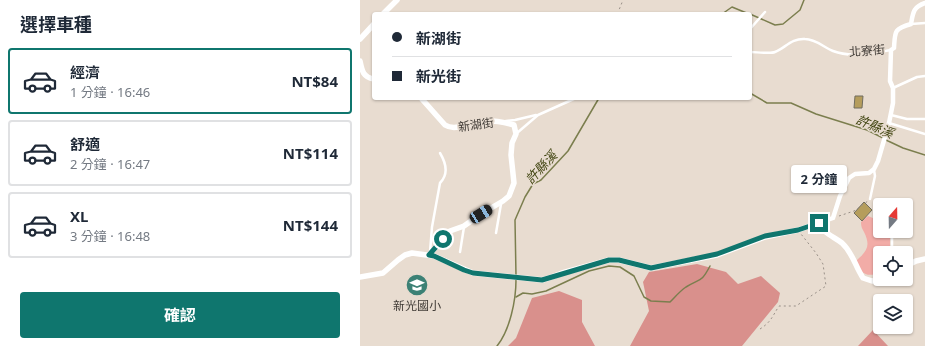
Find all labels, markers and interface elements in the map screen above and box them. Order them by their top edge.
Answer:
text: 選擇車種 [20,12,92,36]
text: 新湖街 [416,28,461,48]
street label: 北寮街 [848,41,886,60]
text: 經濟 [70,62,100,82]
icon: car [22,63,58,99]
text: 新光街 [416,66,461,86]
text: NT$84 [291,71,338,91]
text: 1 分鐘 · 16:46 [70,83,150,101]
water label: 許縣溪 [854,110,898,143]
street label: 新湖街 [457,114,495,135]
text: 舒適 [70,134,100,154]
icon: car [22,135,58,171]
text: NT$114 [283,143,338,163]
water label: 許縣溪 [521,145,562,187]
text: 2 分鐘 · 16:47 [70,155,150,173]
callout: 2 分鐘 [791,165,847,193]
text: 2 分鐘 [801,170,837,188]
north arrow [873,198,913,238]
map controls [873,198,913,334]
car [468,203,494,225]
text: XL [70,206,88,226]
icon: car [22,207,58,243]
route end [810,214,828,232]
text: NT$144 [283,215,338,235]
text: 3 分鐘 · 16:48 [70,227,150,245]
route start [434,230,452,248]
button: locate [873,246,913,286]
school or university icon: 新光國小 [404,272,430,298]
button: 確認 [20,292,340,338]
button: layers [873,294,913,334]
place label: 新光國小 [393,297,441,314]

